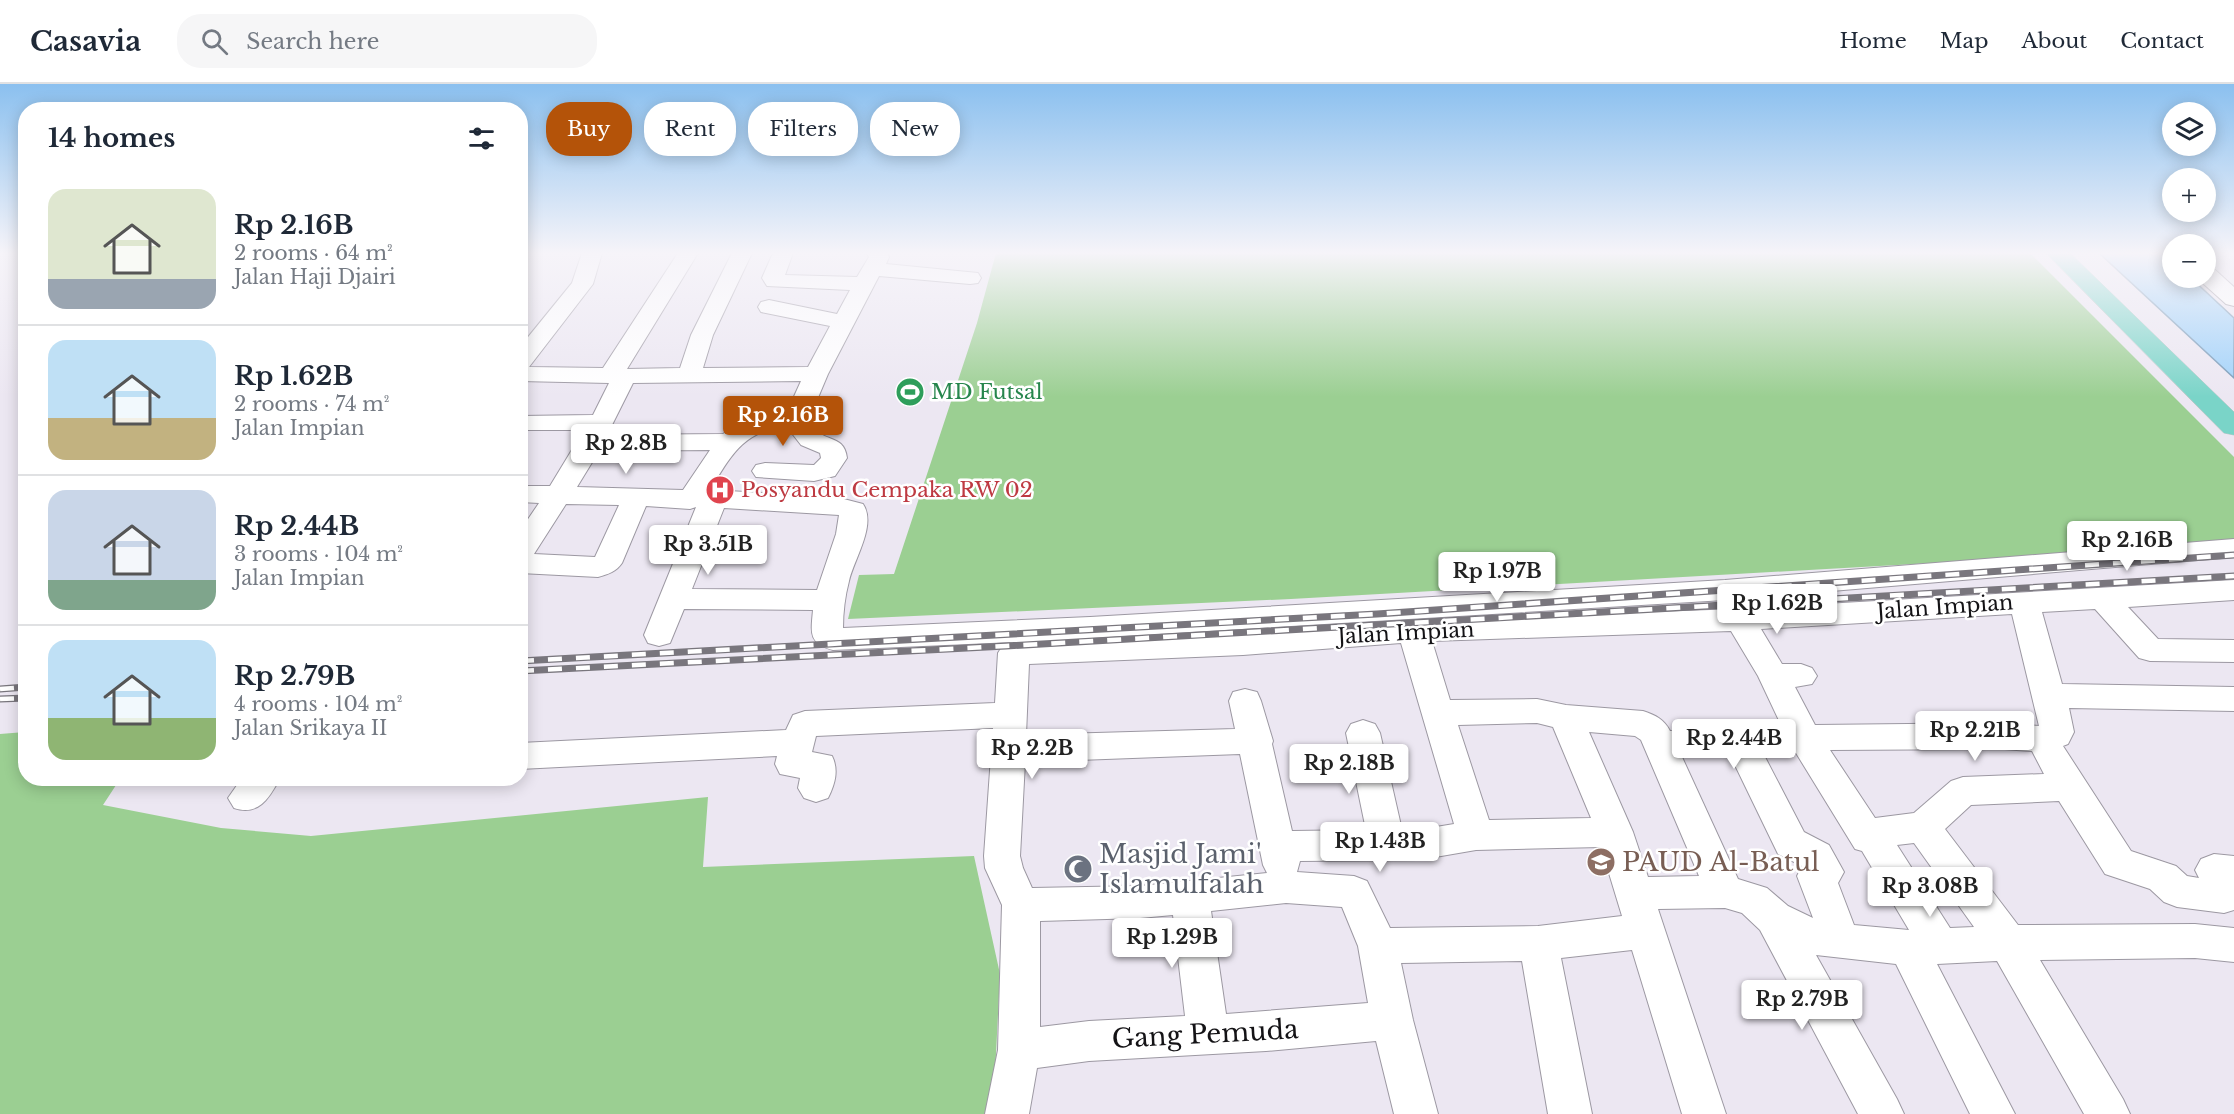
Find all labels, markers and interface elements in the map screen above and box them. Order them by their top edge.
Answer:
search box [177,14,597,68]
text: Casavia [30,24,141,59]
icon: search [198,25,231,58]
text: Search here [246,28,379,55]
text: Home [1840,28,1907,54]
text: Map [1940,28,1988,54]
text: About [2021,28,2087,54]
text: Contact [2120,28,2204,54]
chip: Buy [546,102,632,156]
chip: Rent [644,102,736,156]
chip: Filters [748,102,858,156]
chip: New [870,102,960,156]
map controls [2162,102,2216,288]
button: layers [2162,102,2216,156]
text: 14 homes [48,122,175,154]
icon: filters [465,122,498,155]
button: + [2162,168,2216,222]
text: Rp 2.16B [234,209,354,241]
icon: home [96,213,168,285]
button: − [2162,234,2216,288]
text: 2 rooms · 64 m² [234,241,393,265]
text: Jalan Haji Djairi [234,265,396,289]
text: Rp 1.62B [234,360,353,392]
icon: home [96,364,168,436]
sports icon: MD Futsal [894,376,926,408]
place label: MD Futsal [931,379,1043,405]
text: 2 rooms · 74 m² [234,392,390,416]
pin: Rp 2.16B [721,396,845,447]
text: Rp 2.16B [737,403,829,427]
text: Jalan Impian [234,416,364,440]
pin: Rp 2.8B [571,424,681,475]
text: Rp 2.8B [585,431,667,455]
hospital icon: Posyandu Cempaka RW 02 [704,474,736,506]
place label: Posyandu Cempaka RW 02 [741,477,1033,503]
text: Rp 2.44B [234,510,359,542]
icon: home [96,514,168,586]
pin: Rp 2.16B [2065,521,2189,572]
pin: Rp 3.51B [646,525,770,576]
text: Rp 2.16B [2081,528,2173,552]
text: Rp 3.51B [663,532,753,556]
text: 3 rooms · 104 m² [234,542,403,566]
pin: Rp 1.97B [1435,552,1559,603]
text: Rp 1.97B [1452,559,1542,583]
text: Jalan Impian [234,566,364,590]
pin: Rp 1.62B [1715,584,1839,635]
street label: Jalan Impian [1873,589,2014,625]
text: Rp 1.62B [1731,591,1823,615]
street label: Jalan Impian [1334,616,1475,650]
text: Rp 2.79B [234,660,355,692]
icon: home [96,664,168,736]
text: 4 rooms · 104 m² [234,692,402,716]
pin: Rp 2.21B [1913,711,2037,762]
text: Jalan Srikaya II [234,716,387,740]
text: Rp 2.21B [1929,718,2021,742]
pin: Rp 2.44B [1672,719,1796,770]
text: Rp 2.44B [1686,726,1782,750]
pin: Rp 2.2B [977,729,1087,780]
text: Rp 2.2B [991,736,1073,760]
pin: Rp 2.18B [1287,744,1411,795]
text: Rp 2.18B [1303,751,1395,775]
pin: Rp 1.43B [1318,822,1442,873]
text: Rp 1.43B [1334,829,1426,853]
place label: Masjid Jami' Islamulfalah [1099,838,1264,900]
school or university icon: PAUD Al-Batul [1585,846,1617,878]
place label: PAUD Al-Batul [1622,846,1820,878]
mosque icon: Masjid Jami' Islamulfalah [1062,853,1094,885]
pin: Rp 3.08B [1868,867,1992,918]
text: Rp 3.08B [1882,874,1978,898]
pin: Rp 1.29B [1110,918,1234,969]
text: Rp 1.29B [1126,925,1218,949]
pin: Rp 2.79B [1740,980,1864,1031]
text: Rp 2.79B [1755,987,1849,1011]
street label: Gang Pemuda [1111,1013,1300,1055]

